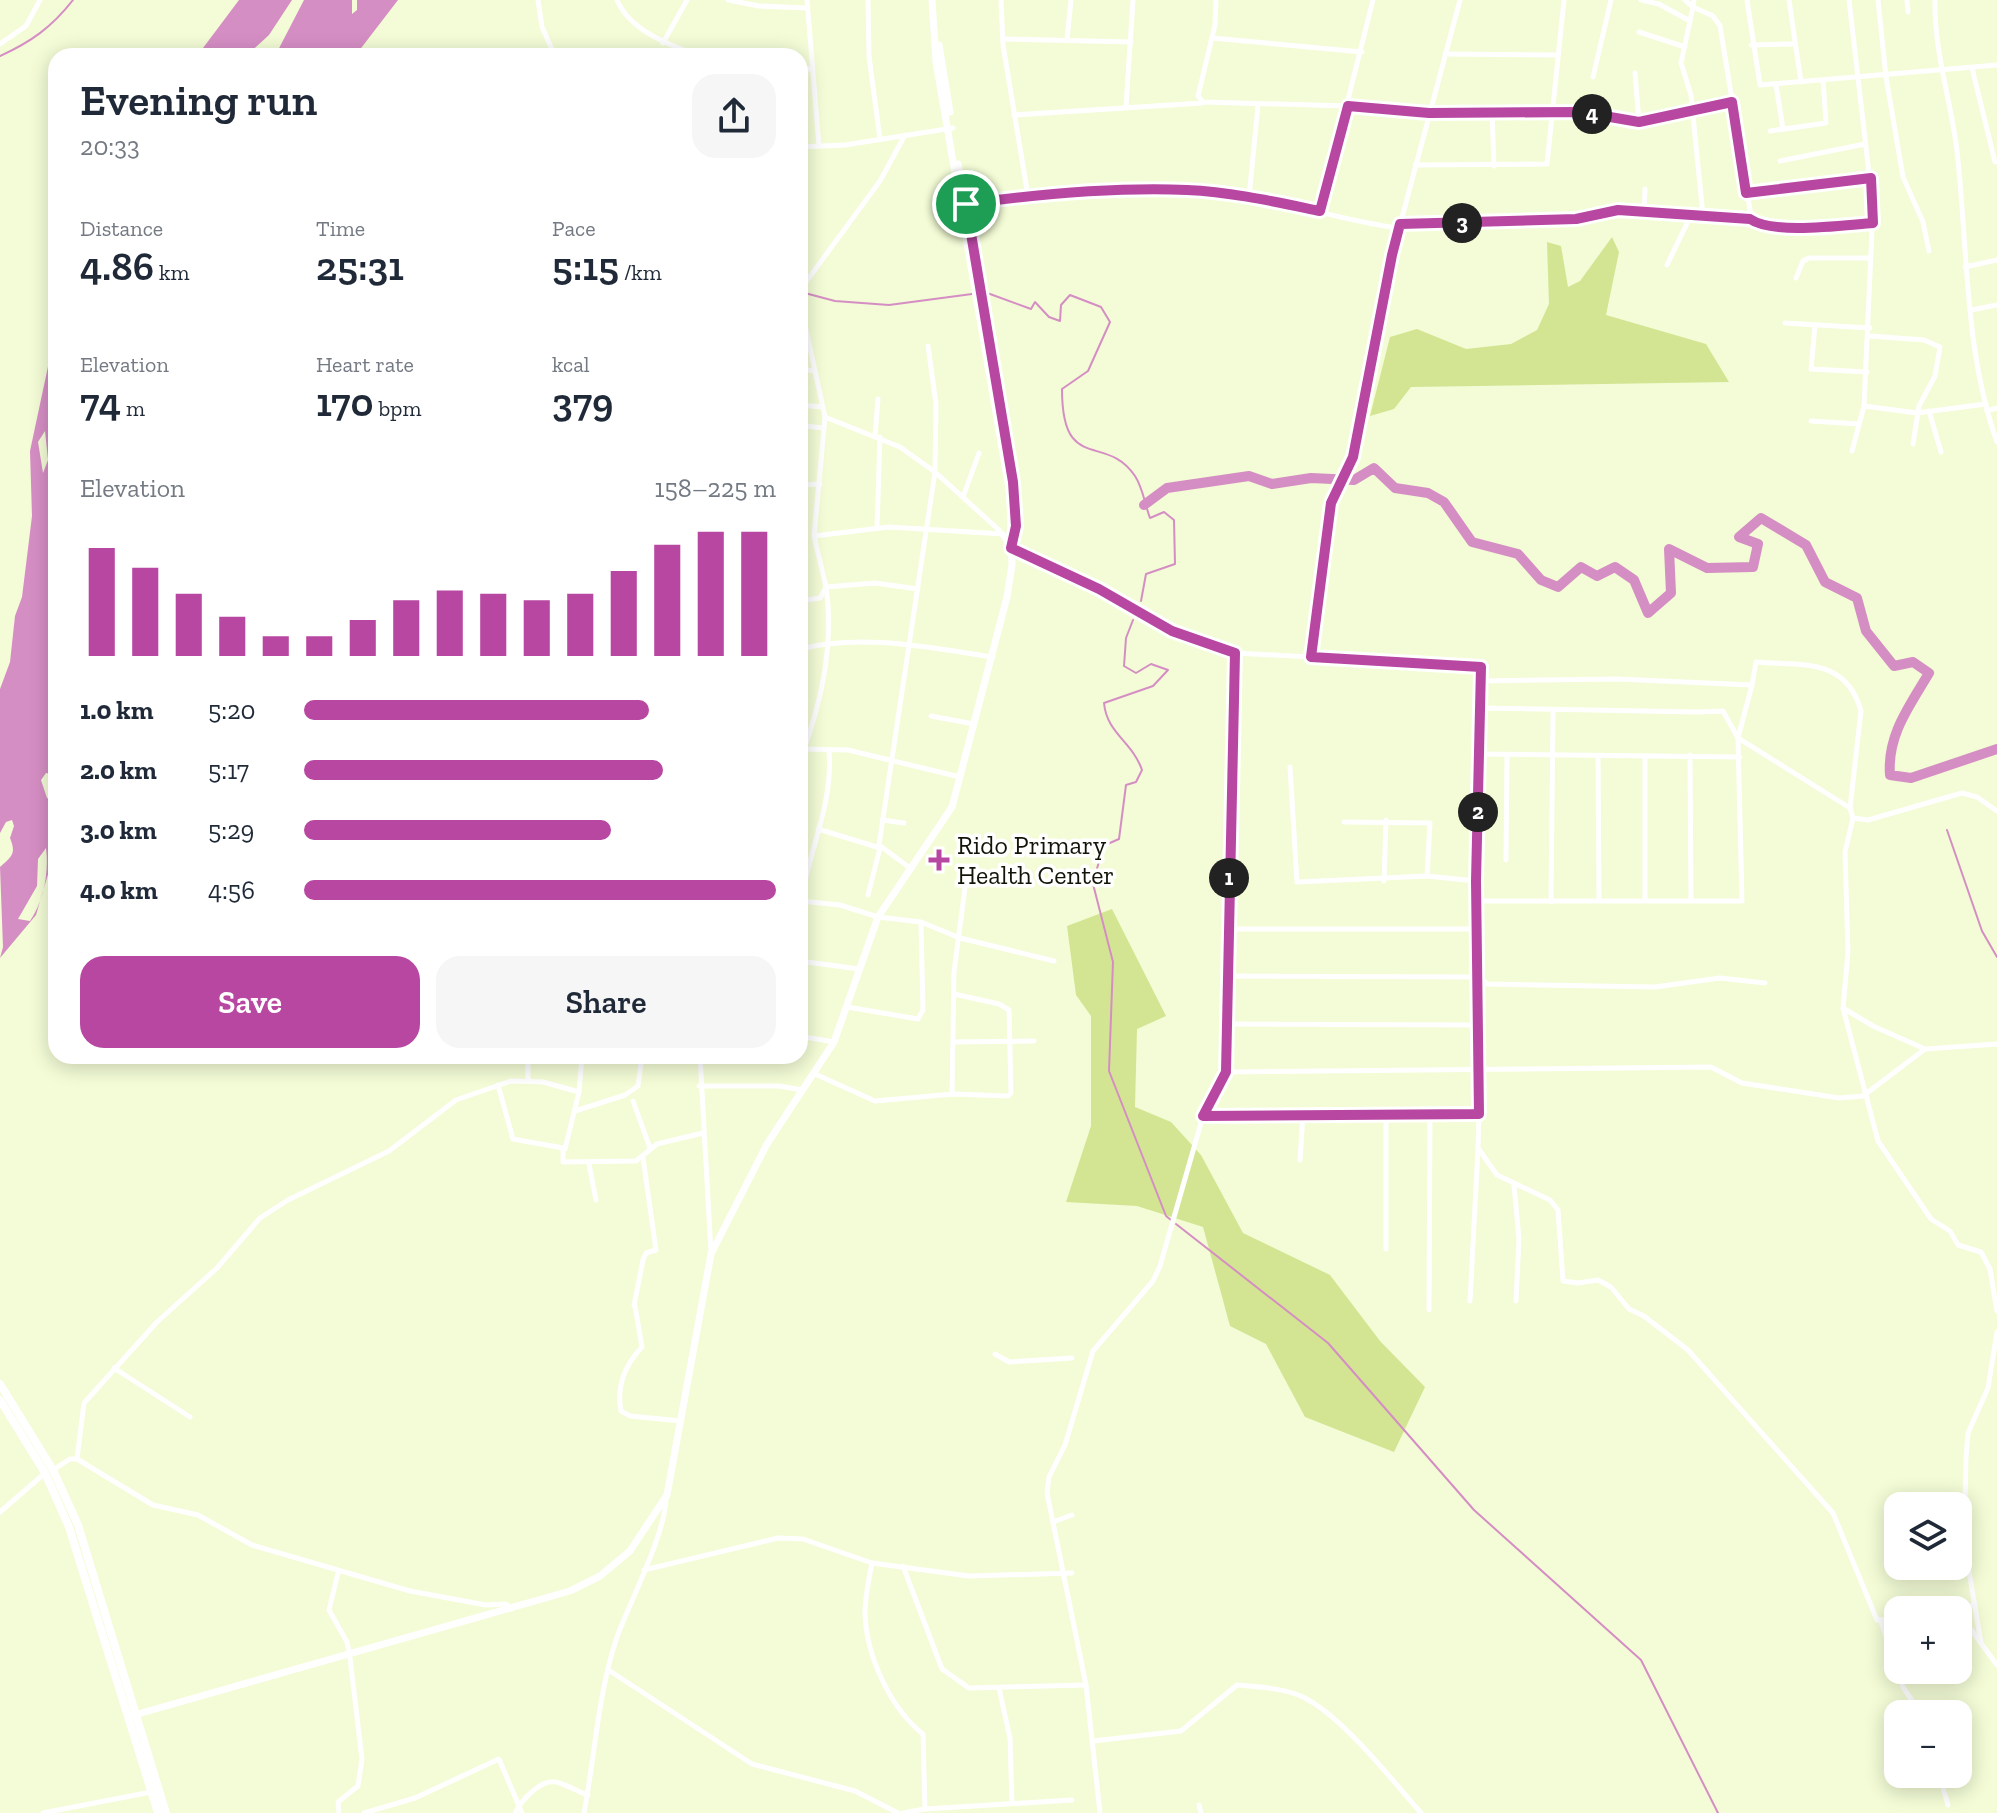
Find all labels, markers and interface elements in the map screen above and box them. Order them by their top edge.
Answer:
text: Evening run [80,73,317,126]
button: share [692,74,776,158]
pin: 4 [1572,94,1612,134]
text: 4 [1586,100,1598,127]
text: 20:33 [80,130,140,162]
pin [932,170,1000,238]
icon: arrive [944,182,988,226]
pin: 3 [1442,203,1482,243]
text: 3 [1456,209,1468,236]
text: Distance [80,215,163,242]
text: Time [316,215,365,242]
text: Pace [552,215,596,242]
text: 4.86 [80,242,154,290]
text: 25:31 [316,242,404,290]
text: 5:15 [552,242,619,290]
text: km [154,259,190,286]
text: /km [619,259,662,286]
text: Elevation [80,351,169,378]
text: Heart rate [316,351,414,378]
text: kcal [552,351,590,378]
text: 74 [80,378,121,426]
text: 170 [316,378,374,426]
text: 379 [552,378,613,426]
text: m [121,395,145,422]
text: bpm [374,395,421,422]
text: Elevation [80,472,185,504]
text: 158–225 m [654,472,776,504]
text: 1.0 km [80,694,153,726]
text: 5:20 [208,694,256,726]
text: 2.0 km [80,754,157,786]
text: 5:17 [208,754,249,786]
pin: 2 [1458,792,1498,832]
text: 2 [1472,798,1484,825]
text: 3.0 km [80,814,157,846]
text: 5:29 [208,814,254,846]
place label: Rido Primary Health Center [957,829,1114,891]
marker: Rido Primary Health Center [928,849,950,871]
pin: 1 [1209,858,1249,898]
text: 1 [1225,864,1233,891]
text: 4.0 km [80,874,158,906]
text: 4:56 [208,874,255,906]
button: Save [80,956,420,1048]
button: Share [436,956,776,1048]
map controls [1884,1492,1972,1788]
button: layers [1884,1492,1972,1580]
button: + [1884,1596,1972,1684]
button: − [1884,1700,1972,1788]

